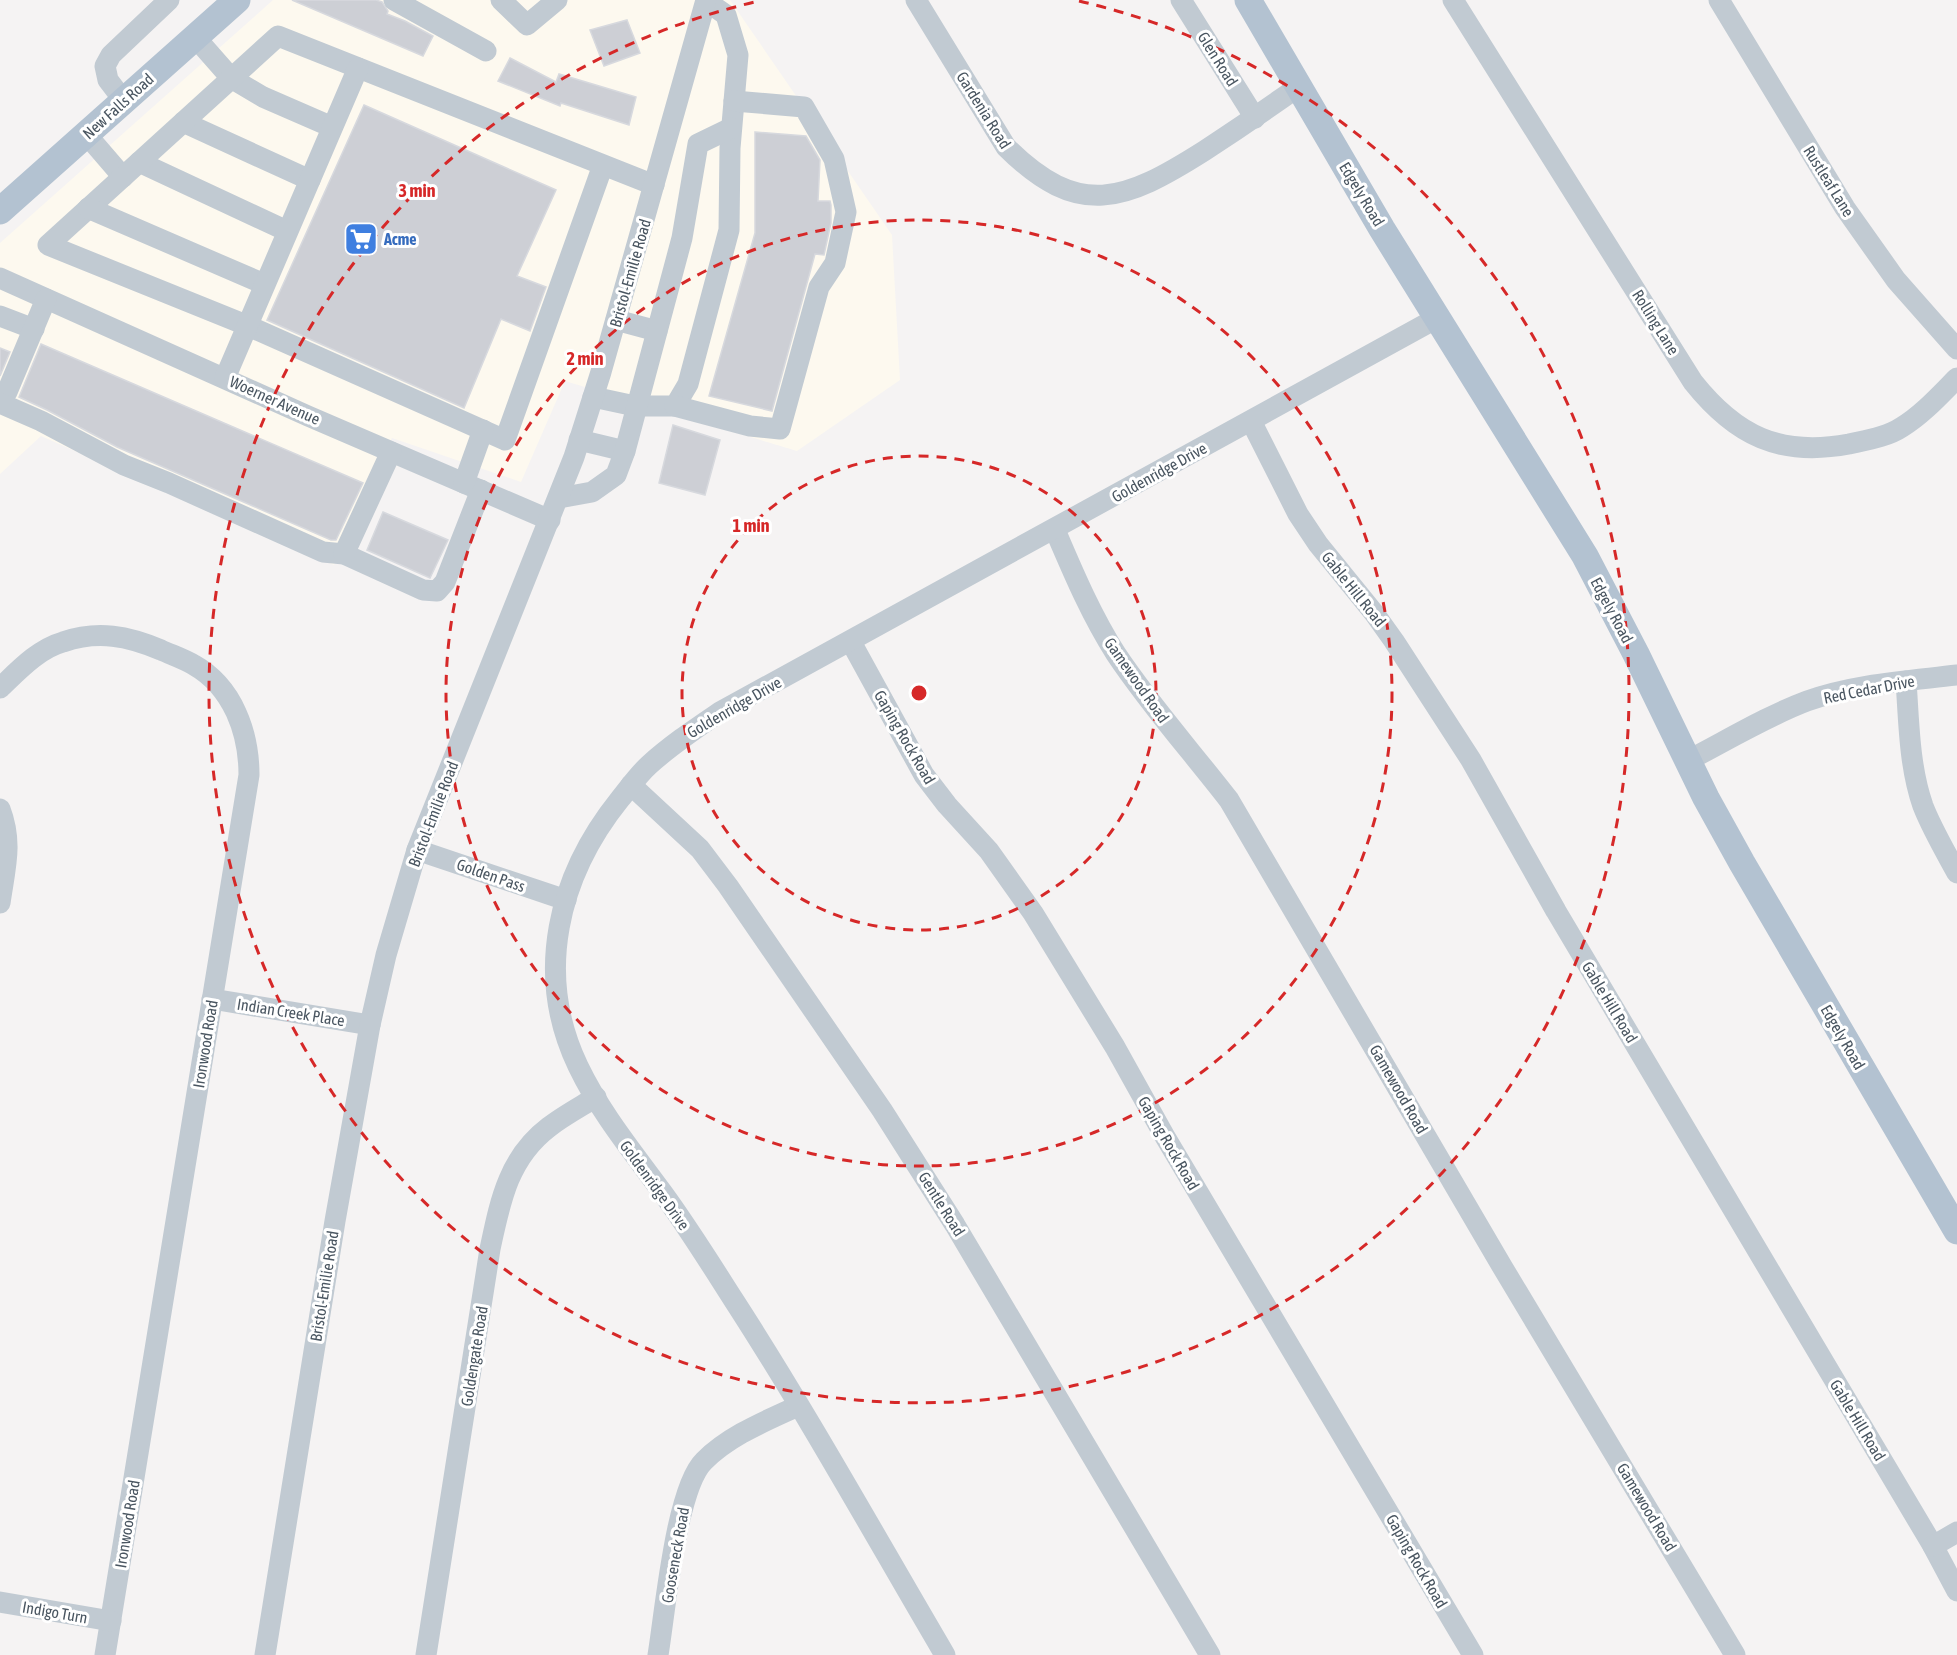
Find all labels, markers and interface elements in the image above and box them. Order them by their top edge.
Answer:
street label: Glen Road [1194,29,1242,89]
street label: Gardenia Road [953,68,1015,152]
street label: New Falls Road [79,70,157,142]
street label: Rustleaf Lane [1800,142,1858,220]
street label: Edgely Road [1335,159,1388,230]
text: 3 min [399,180,436,201]
street label: Bristol-Emilie Road [606,217,654,329]
supermarket icon: Acme [343,221,379,257]
place label: Acme [383,230,417,248]
street label: Rolling Lane [1628,286,1683,358]
text: 2 min [567,348,604,369]
street label: Woerner Avenue [227,372,323,428]
street label: Goldenridge Drive [1108,438,1210,506]
text: 1 min [733,515,770,536]
street label: Gable Hill Road [1318,548,1390,630]
street label: Edgely Road [1586,574,1637,646]
street label: Gamewood Road [1101,634,1173,726]
street label: Red Cedar Drive [1822,671,1916,707]
street label: Goldenridge Drive [684,673,785,742]
centre of rings [909,683,929,703]
street label: Gaping Rock Road [870,687,939,788]
street label: Bristol-Emilie Road [405,759,461,869]
street label: Golden Pass [454,855,528,895]
street label: Gable Hill Road [1579,958,1641,1046]
street label: Indian Creek Place [236,995,346,1029]
street label: Ironwood Road [189,999,221,1089]
street label: Edgely Road [1816,1001,1869,1073]
street label: Gamewood Road [1366,1042,1432,1136]
street label: Gaping Rock Road [1134,1093,1203,1194]
street label: Goldenridge Drive [616,1137,693,1234]
street label: Gentle Road [915,1169,969,1239]
street label: Bristol-Emilie Road [306,1229,342,1343]
street label: Goldengate Road [457,1305,492,1408]
street label: Gable Hill Road [1827,1376,1889,1464]
street label: Gamewood Road [1614,1460,1680,1554]
street label: Ironwood Road [111,1479,143,1569]
street label: Gooseneck Road [658,1506,692,1604]
street label: Gaping Rock Road [1382,1511,1451,1612]
street label: Indigo Turn [21,1597,89,1628]

